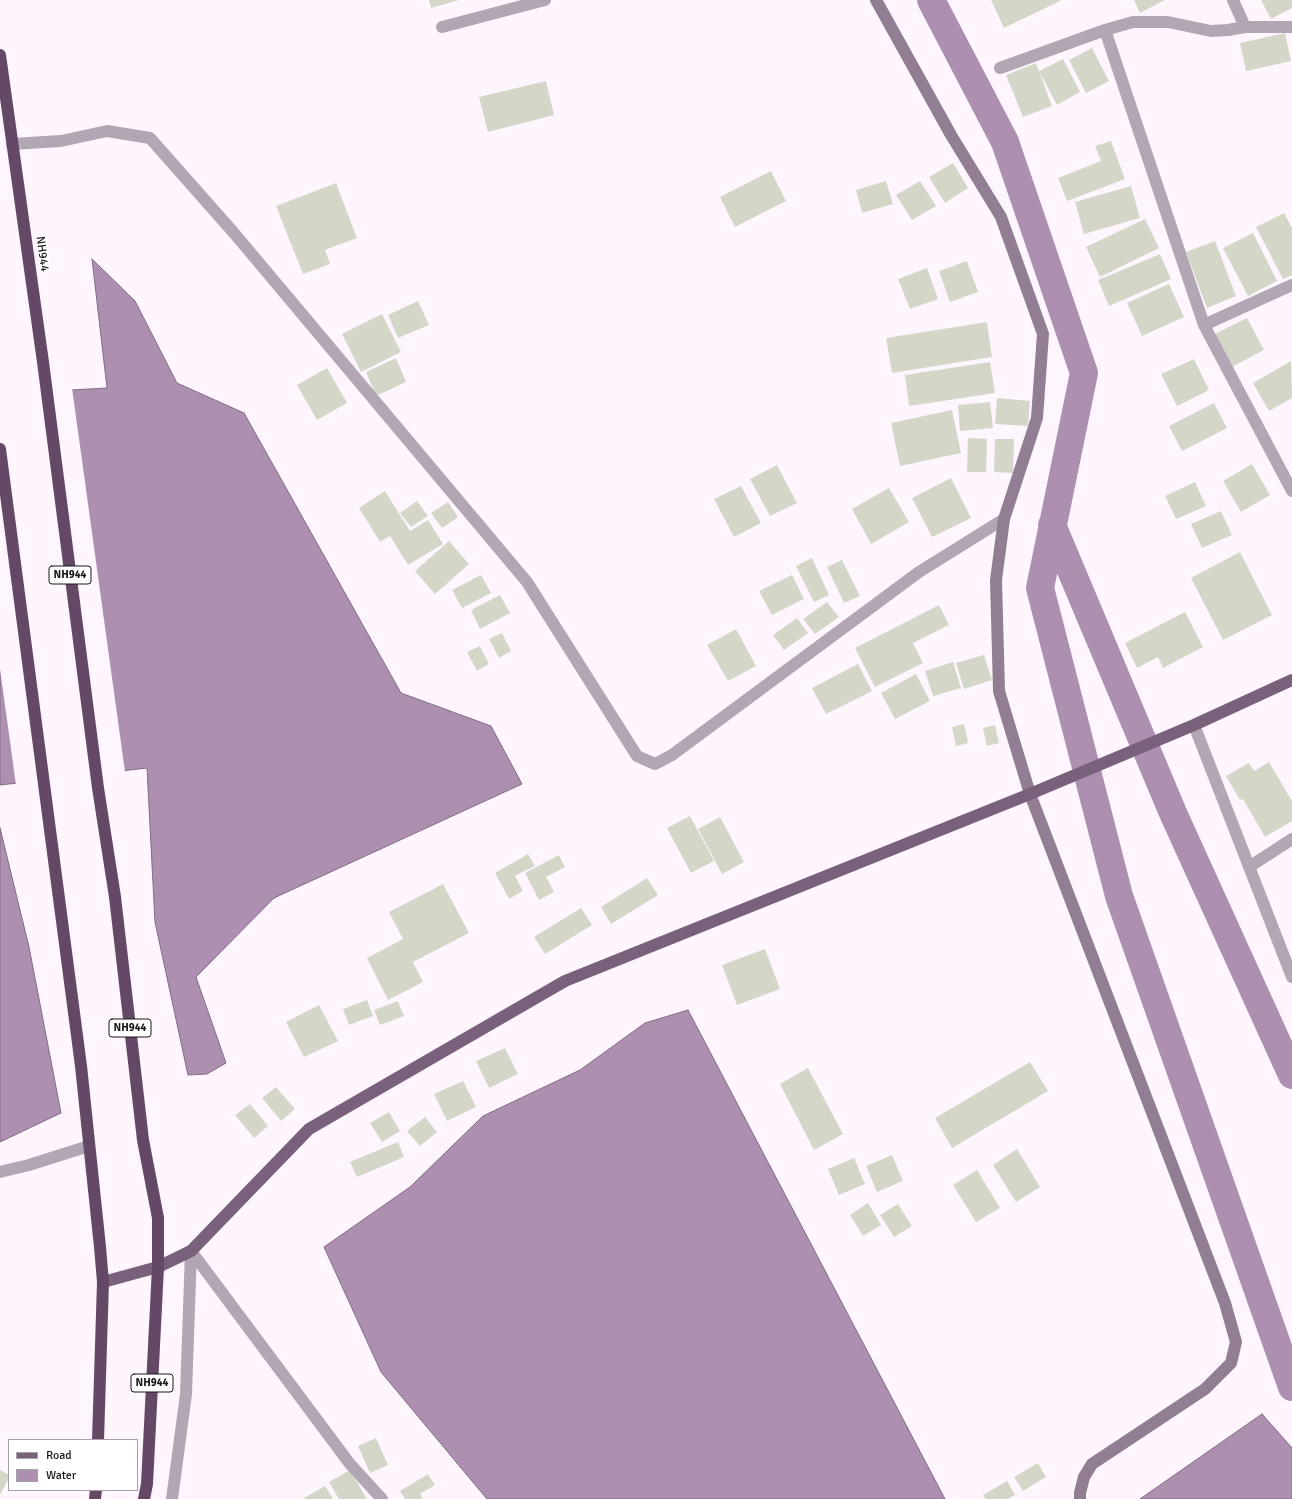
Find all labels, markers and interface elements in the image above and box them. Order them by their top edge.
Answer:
street label: NH944 [32,235,52,273]
road number: NH944 [49,566,91,584]
road number: NH944 [109,1019,151,1037]
road number: NH944 [131,1374,173,1392]
legend [8,1439,138,1491]
text: Road [46,1448,72,1463]
text: Water [46,1468,76,1483]

